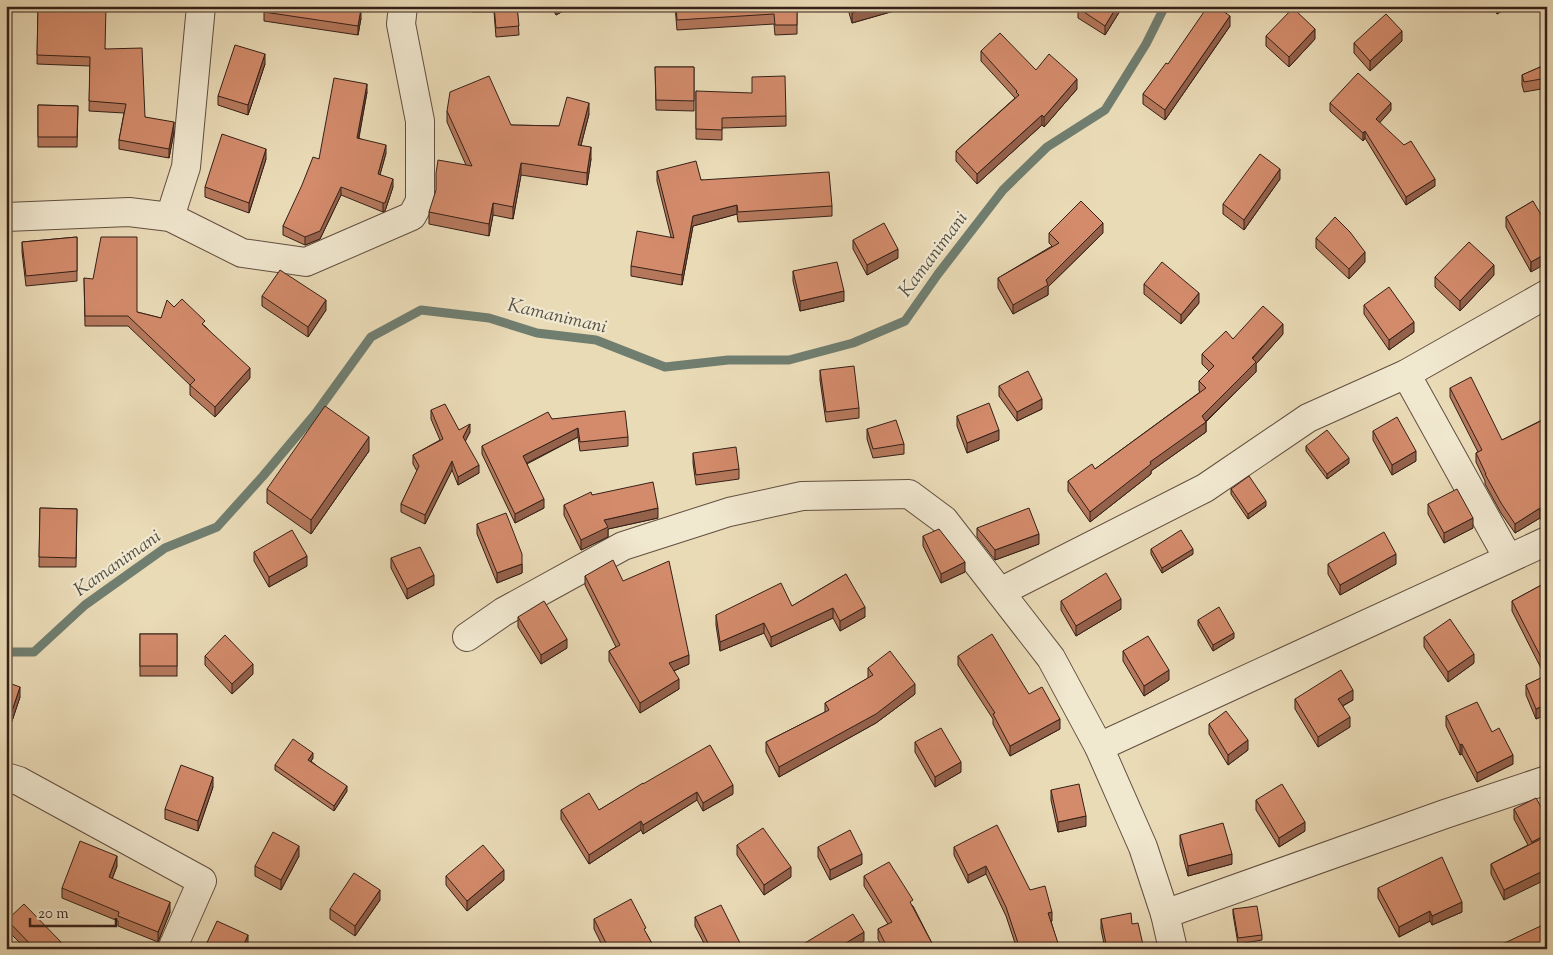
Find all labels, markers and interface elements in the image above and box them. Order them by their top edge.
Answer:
water label: Kamanimani [893,206,975,303]
water label: Kamanimani [505,292,609,342]
water label: Kamanimani [69,524,167,604]
scale bar [30,895,116,927]
text: 20 m [38,904,69,925]

